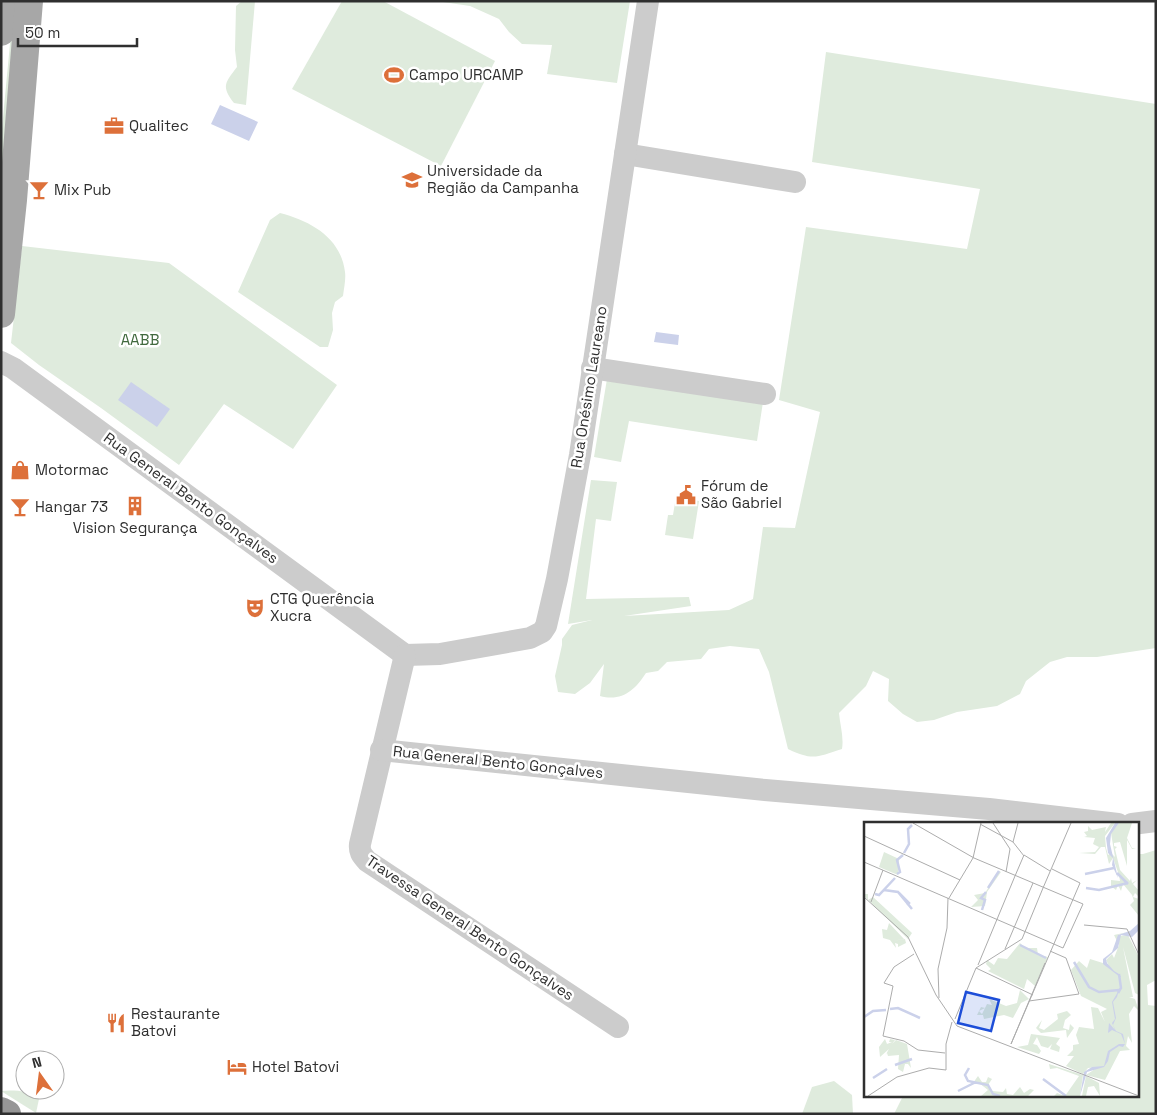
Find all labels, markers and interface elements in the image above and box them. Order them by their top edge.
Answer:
scale bar [18,15,136,47]
text: 50 m [25,23,60,42]
sports icon: Campo URCAMP [383,64,405,86]
place label: Campo URCAMP [409,65,523,84]
office icon: Qualitec [103,115,125,137]
place label: Qualitec [129,116,189,135]
place label: Universidade da Região da Campanha [427,161,579,197]
school or university icon: Universidade da Região da Campanha [401,169,423,191]
bar icon: Mix Pub [28,179,50,201]
place label: Mix Pub [54,180,111,199]
street label: Rua Onésimo Laureano [566,304,611,469]
park label: AABB [121,330,159,349]
street label: Rua General Bento Gonçalves [100,428,282,567]
shop icon: Motormac [9,459,31,481]
place label: Motormac [35,460,109,479]
place label: Fórum de São Gabriel [701,476,782,512]
public building icon: Fórum de São Gabriel [675,484,697,506]
building icon: Vision Segurança [124,495,146,517]
bar icon: Hangar 73 [9,496,31,518]
place label: Hangar 73 [35,497,108,516]
place label: Vision Segurança [73,518,198,537]
place label: CTG Querência Xucra [270,589,375,625]
theatre icon: CTG Querência Xucra [244,597,266,619]
street label: Rua General Bento Gonçalves [392,741,604,782]
inset map [864,822,1140,1098]
street label: Travessa General Bento Gonçalves [363,851,578,1004]
place label: Restaurante Batovi [131,1004,220,1040]
restaurant icon: Restaurante Batovi [105,1012,127,1034]
north arrow [15,1050,65,1100]
text: N [30,1053,44,1072]
hotel icon: Hotel Batovi [226,1056,248,1078]
place label: Hotel Batovi [252,1057,339,1076]

